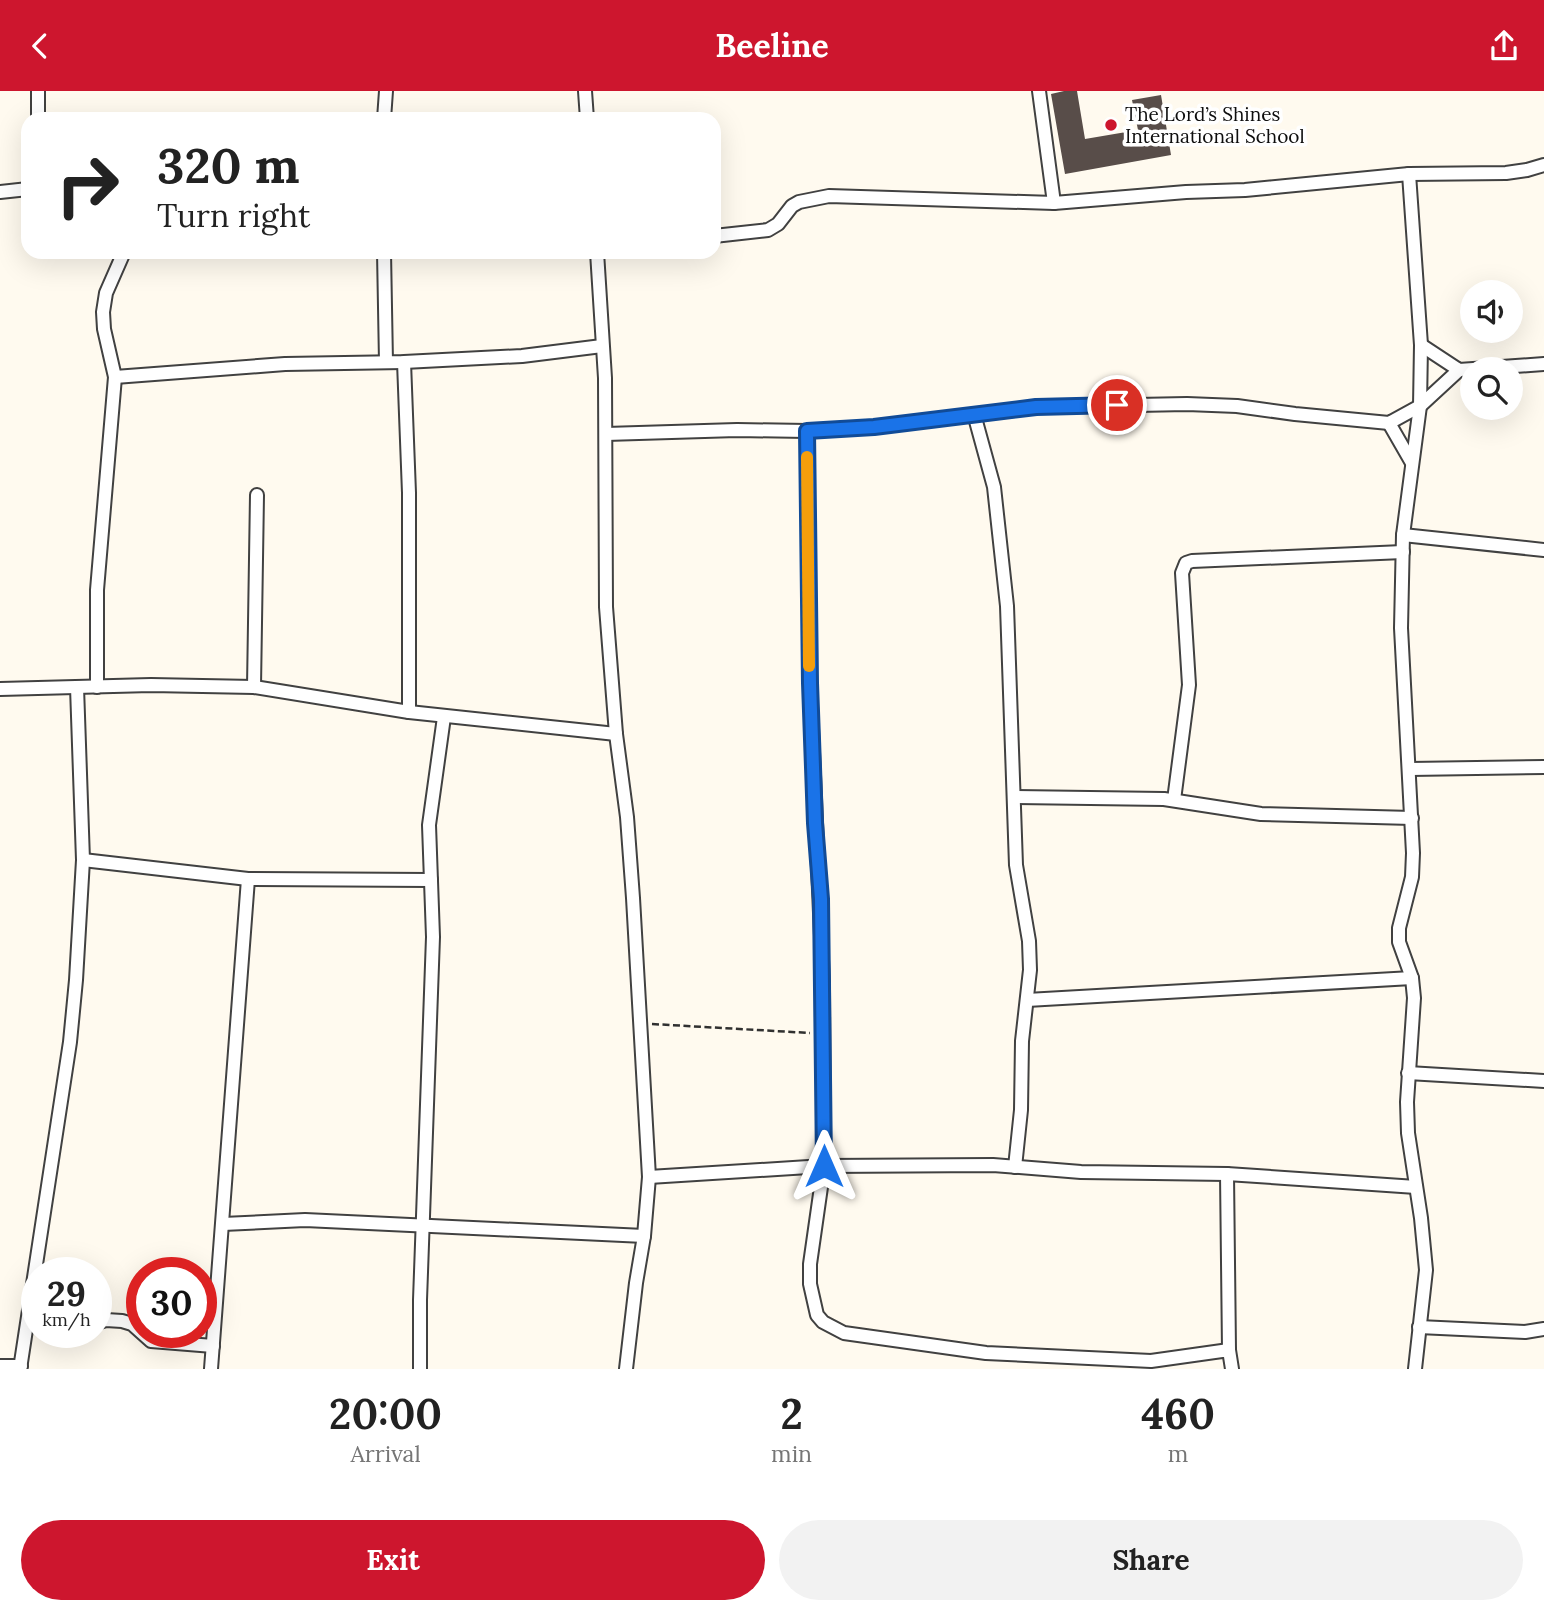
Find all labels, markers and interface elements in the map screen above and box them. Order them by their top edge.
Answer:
text: Beeline [715,25,829,66]
icon: back [21,27,59,65]
icon: share [1485,27,1523,65]
place label: The Lord’s Shines International School [1125,102,1305,148]
marker: The Lord’s Shines International School [1103,117,1119,133]
text: 320 m [157,134,300,196]
icon: right [42,140,133,231]
text: Turn right [157,195,310,236]
map controls [1460,280,1523,420]
button: sound [1460,280,1523,343]
button: search [1460,357,1523,420]
pin [1087,375,1147,435]
icon: arrive [1098,386,1136,424]
position arrow [787,1129,861,1203]
speed limit sign: 30 [126,1257,217,1348]
text: 29 [47,1271,86,1316]
text: km/h [42,1308,91,1331]
text: 20:00 [329,1387,442,1441]
text: 2 [780,1387,803,1441]
text: 460 [1141,1387,1215,1441]
text: Arrival [350,1439,421,1468]
text: min [771,1439,812,1468]
text: m [1168,1439,1188,1468]
button: Exit [21,1520,765,1600]
button: Share [779,1520,1523,1600]

